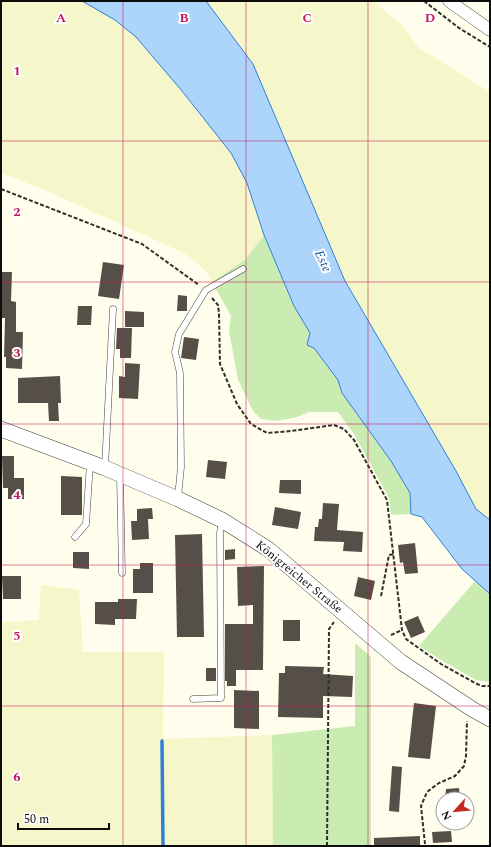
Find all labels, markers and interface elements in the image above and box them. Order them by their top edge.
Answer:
text: A [56,8,66,28]
text: B [179,8,189,28]
text: C [302,8,312,28]
text: D [425,8,435,28]
text: 1 [13,61,21,81]
text: 2 [13,202,21,222]
water label: Este [309,247,337,276]
text: 3 [13,343,21,363]
text: 4 [13,485,21,505]
street label: Königreicher Straße [251,536,347,618]
text: 5 [13,626,21,646]
text: 6 [13,767,21,787]
north arrow [435,791,475,831]
scale bar [18,805,109,831]
text: N [437,807,456,823]
text: 50 m [24,810,49,829]

